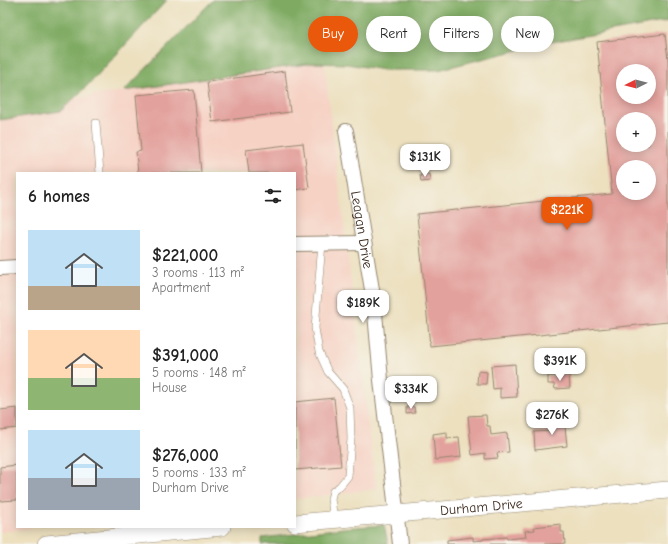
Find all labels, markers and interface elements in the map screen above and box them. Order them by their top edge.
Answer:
chip: Buy [308,16,358,52]
chip: Rent [366,16,421,52]
chip: Filters [429,16,493,52]
chip: New [501,16,554,52]
north arrow [616,64,656,104]
map controls [616,64,656,200]
button: + [616,112,656,152]
pin: $131K [397,144,453,178]
text: $131K [409,149,441,164]
button: − [616,160,656,200]
icon: filters [262,185,284,207]
text: 6 homes [28,187,90,206]
street label: Leagan Drive [347,190,376,270]
pin: $221K [539,197,595,231]
text: $221K [550,202,584,217]
icon: home [60,246,108,294]
text: $221,000 [152,246,218,265]
text: 3 rooms · 113 m² [152,265,244,280]
text: Apartment [152,280,210,295]
pin: $189K [335,290,391,324]
text: $189K [346,295,380,310]
icon: home [60,346,108,394]
text: $391,000 [152,346,219,365]
pin: $391K [532,348,588,382]
text: $391K [543,353,577,368]
text: 5 rooms · 148 m² [152,365,246,380]
pin: $334K [383,376,439,410]
text: House [152,380,187,395]
text: $334K [394,381,428,396]
pin: $276K [524,402,580,436]
text: $276K [535,407,569,422]
icon: home [60,446,108,494]
text: $276,000 [152,446,219,465]
text: 5 rooms · 133 m² [152,465,246,480]
text: Durham Drive [152,480,229,495]
street label: Durham Drive [439,495,523,519]

